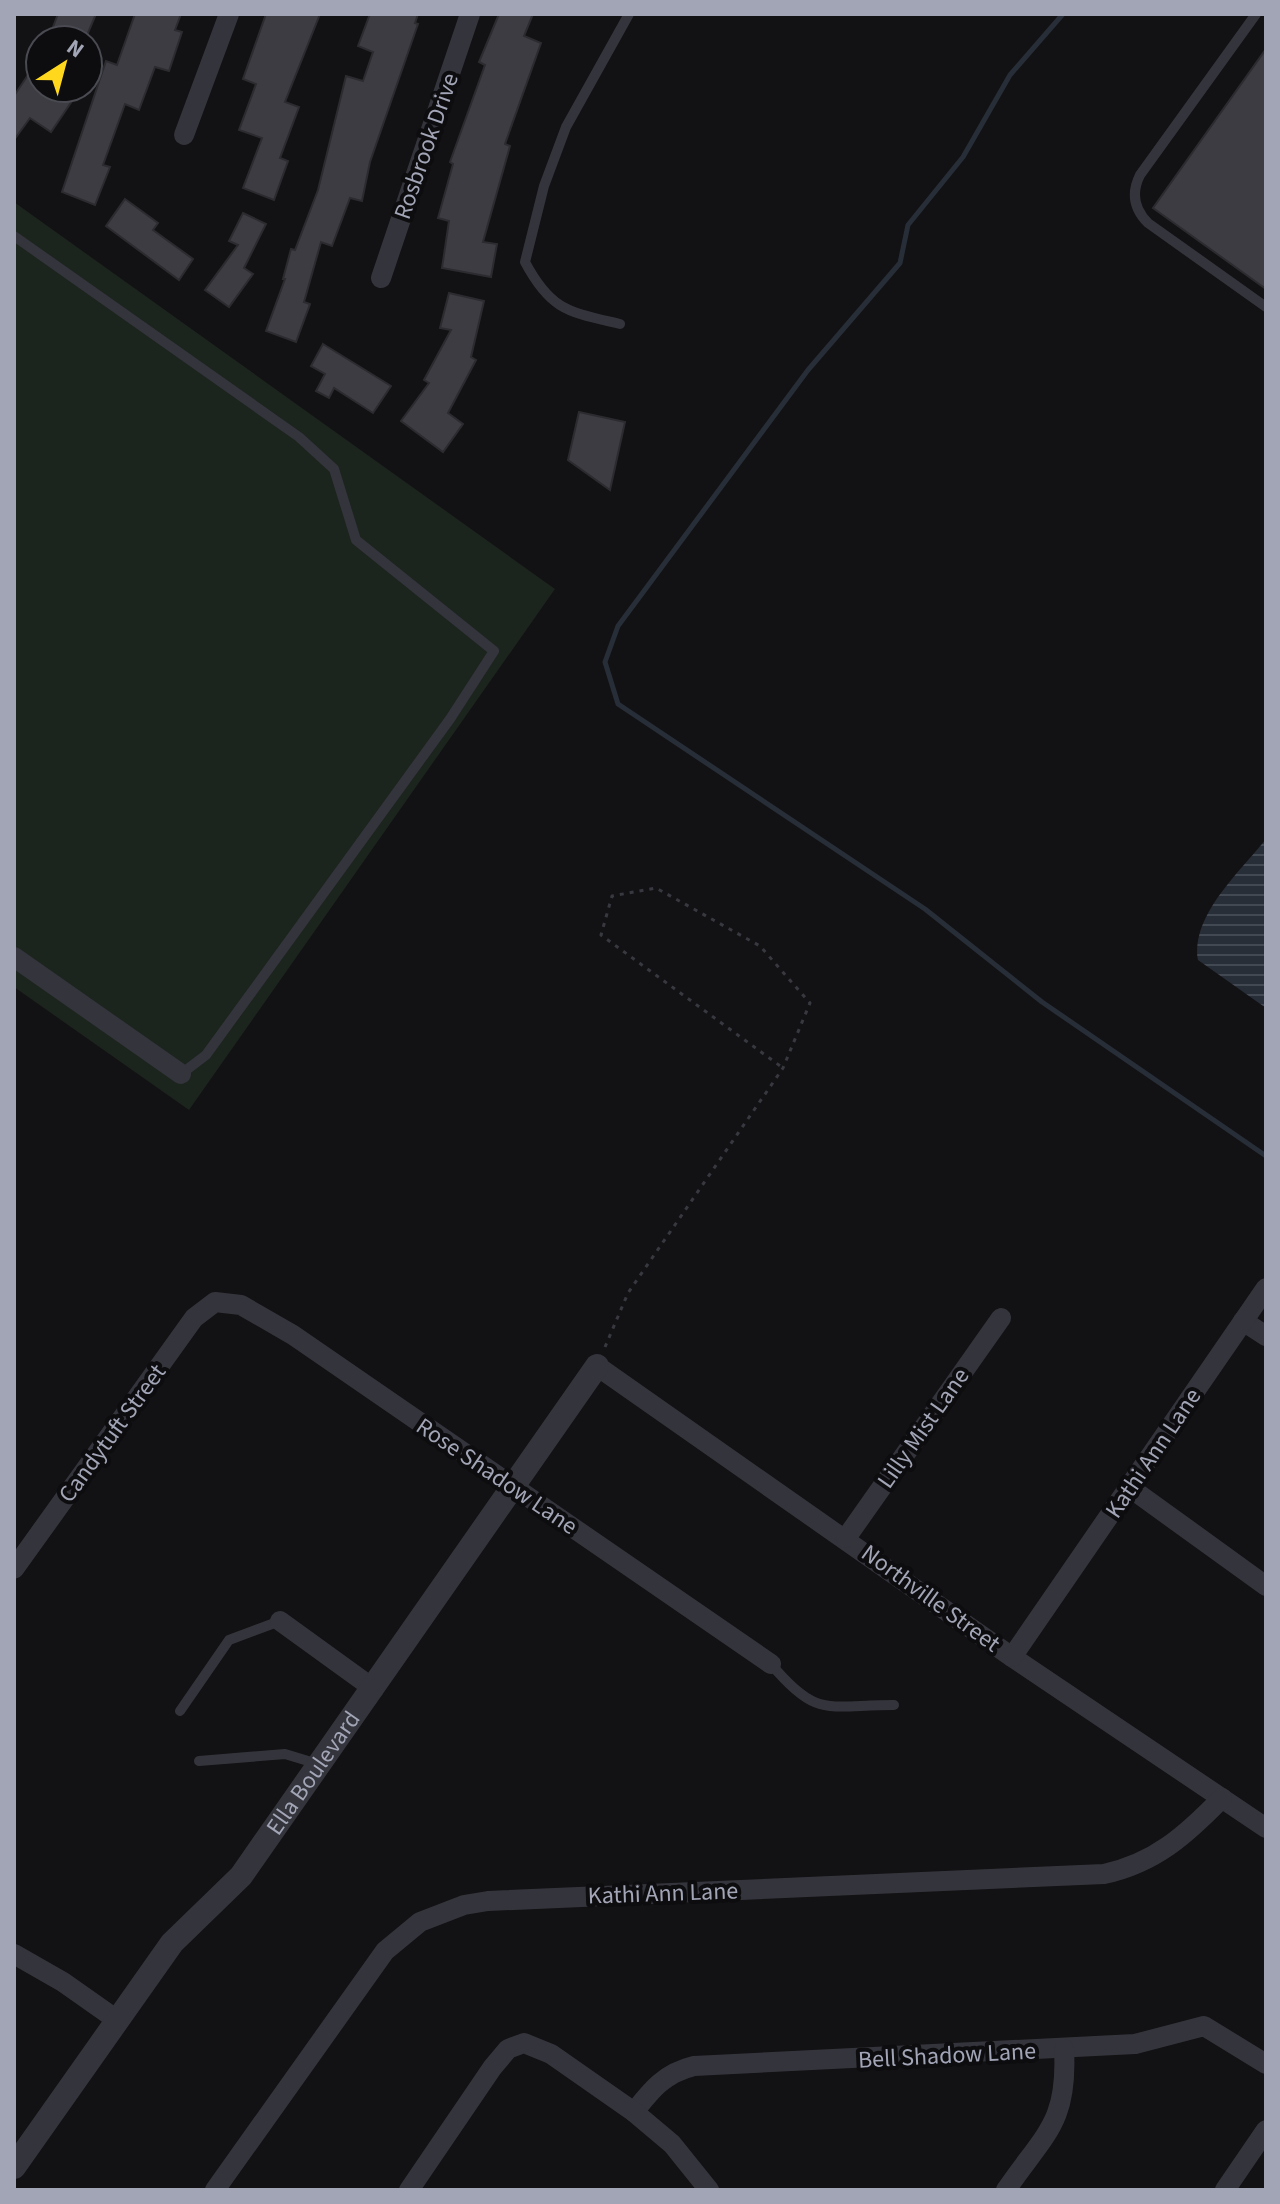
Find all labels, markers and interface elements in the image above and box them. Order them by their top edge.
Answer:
north arrow [24,24,104,104]
text: N [60,31,90,66]
street label: Rosbrook Drive [385,68,468,224]
street label: Candytuft Street [50,1357,175,1510]
street label: Lilly Mist Lane [869,1361,978,1496]
street label: Kathi Ann Lane [1097,1381,1210,1525]
street label: Rose Shadow Lane [409,1409,585,1544]
street label: Northville Street [854,1536,1007,1661]
street label: Ella Boulevard [258,1704,369,1842]
street label: Kathi Ann Lane [587,1873,739,1914]
street label: Bell Shadow Lane [857,2033,1037,2078]

